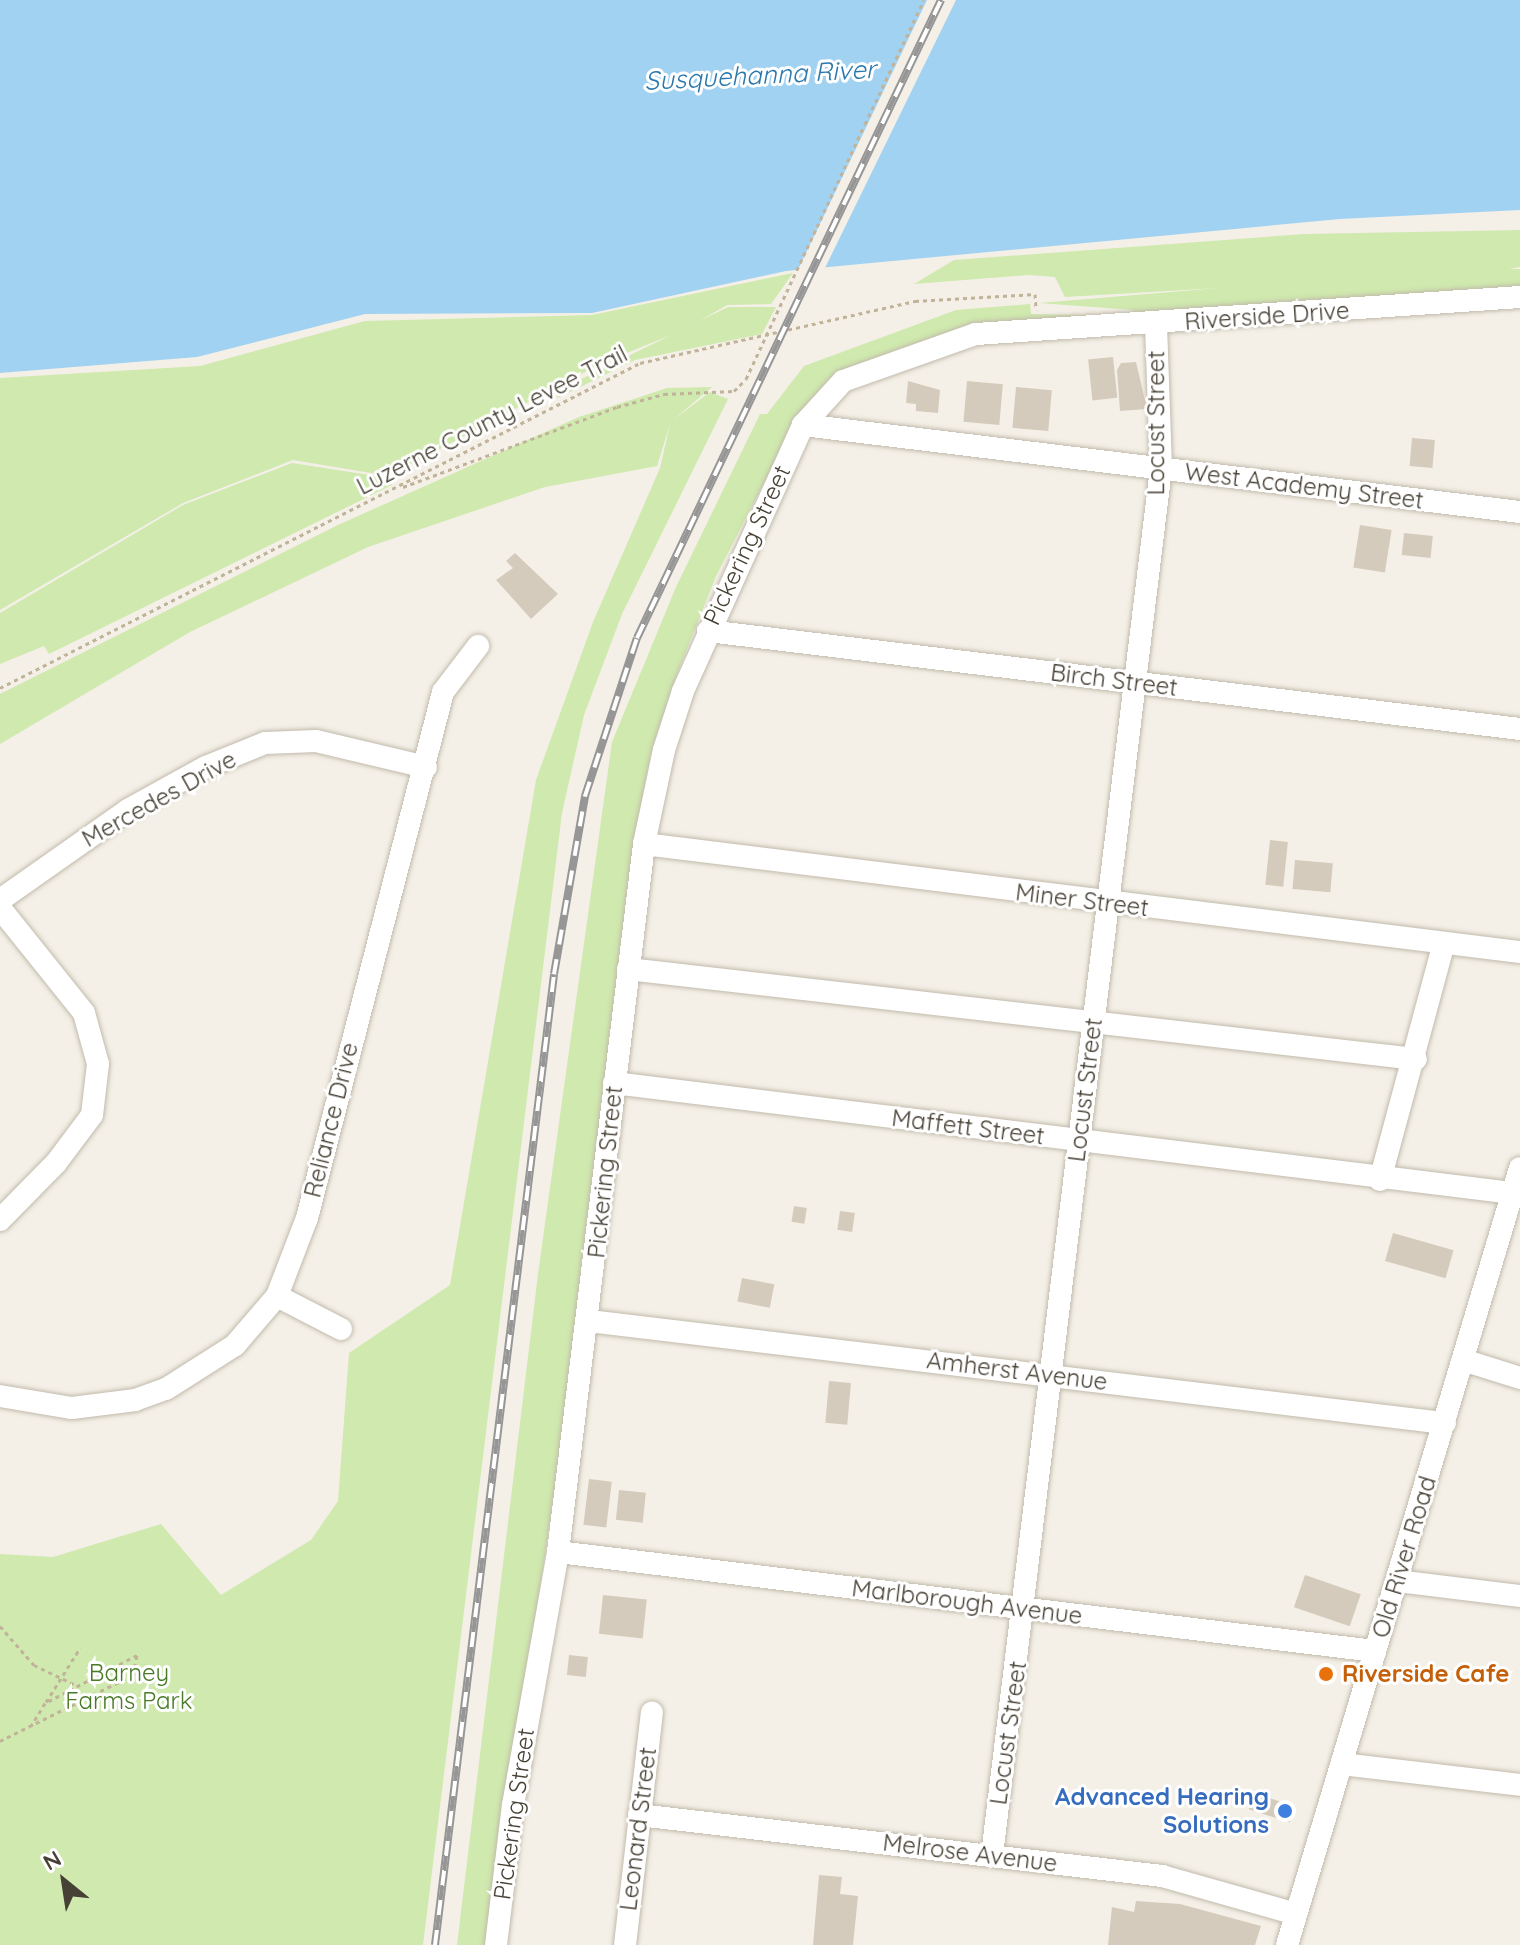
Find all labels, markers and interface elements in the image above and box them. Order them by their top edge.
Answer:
water label: Susquehanna River [644,53,876,97]
street label: Riverside Drive [1183,296,1351,336]
street label: Luzerne County Levee Trail [352,339,632,501]
street label: Locust Street [1142,351,1170,495]
street label: West Academy Street [1183,457,1425,515]
street label: Pickering Street [697,460,797,630]
street label: Birch Street [1049,658,1179,702]
street label: Mercedes Drive [77,745,241,853]
street label: Miner Street [1014,878,1150,922]
street label: Locust Street [1062,1016,1108,1164]
street label: Reliance Drive [298,1039,364,1201]
street label: Pickering Street [582,1084,628,1260]
street label: Maffett Street [890,1103,1046,1151]
street label: Amherst Avenue [925,1346,1109,1396]
street label: Old River Road [1366,1473,1442,1641]
street label: Marlborough Avenue [850,1574,1084,1630]
park label: Barney Farms Park [65,1659,193,1715]
street label: Locust Street [984,1659,1032,1807]
place label: Riverside Cafe [1342,1660,1509,1688]
marker: Riverside Cafe [1317,1665,1335,1683]
street label: Pickering Street [488,1726,540,1902]
street label: Leonard Street [614,1746,662,1912]
place label: Advanced Hearing Solutions [1055,1783,1269,1839]
marker: Advanced Hearing Solutions [1276,1802,1294,1820]
street label: Melrose Avenue [881,1828,1059,1878]
north arrow [24,1841,104,1921]
text: N [38,1844,66,1876]

